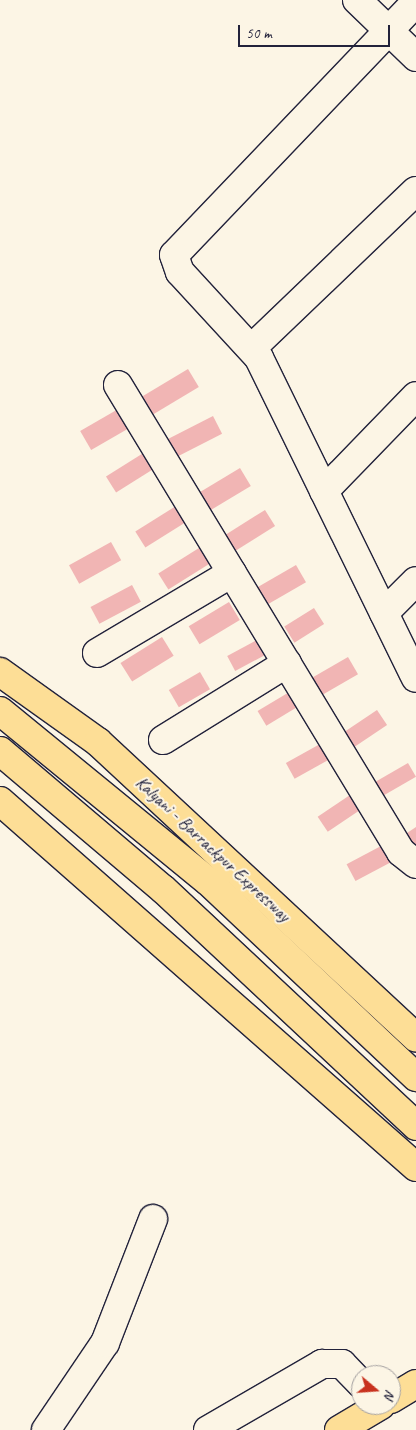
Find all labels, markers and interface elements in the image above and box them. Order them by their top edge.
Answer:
scale bar [241,15,394,47]
text: 50 m [246,24,272,43]
street label: Kalyani - Barrackpur Expressway [131,772,295,926]
north arrow [351,1365,401,1415]
text: N [380,1388,399,1401]

